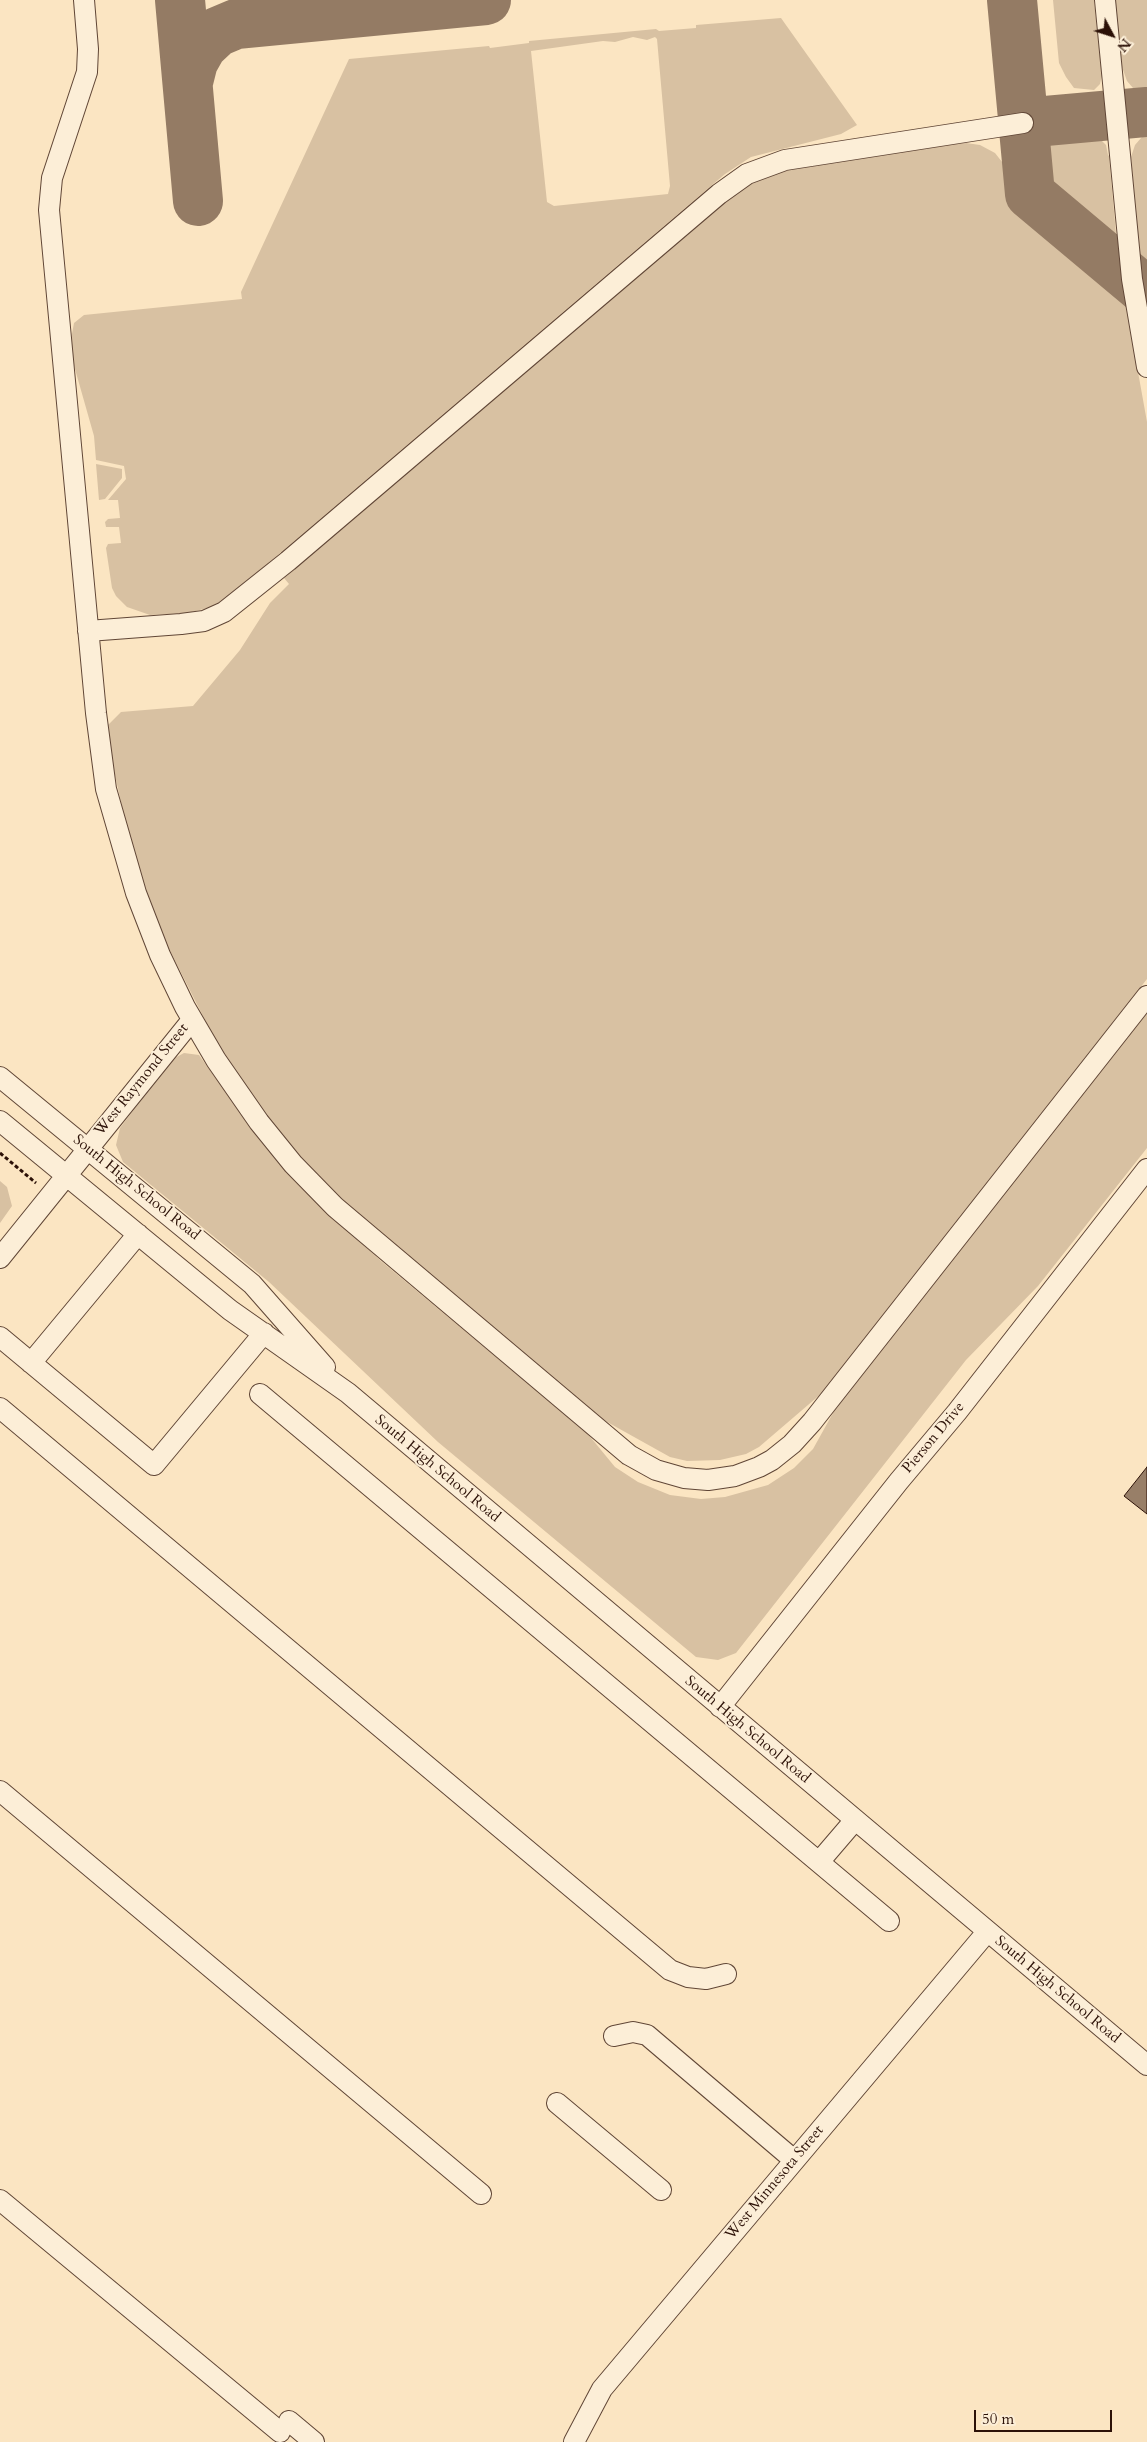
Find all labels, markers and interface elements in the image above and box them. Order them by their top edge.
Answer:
north arrow [1087,10,1137,60]
text: N [1113,34,1135,56]
street label: West Raymond Street [91,1020,193,1140]
street label: South High School Road [69,1131,203,1245]
street label: Pierson Drive [899,1399,969,1477]
street label: South High School Road [371,1411,503,1527]
street label: South High School Road [681,1672,813,1788]
street label: South High School Road [991,1932,1123,2048]
street label: West Minnesota Street [722,2122,828,2244]
scale bar [977,2400,1114,2432]
text: 50 m [982,2409,1014,2429]

